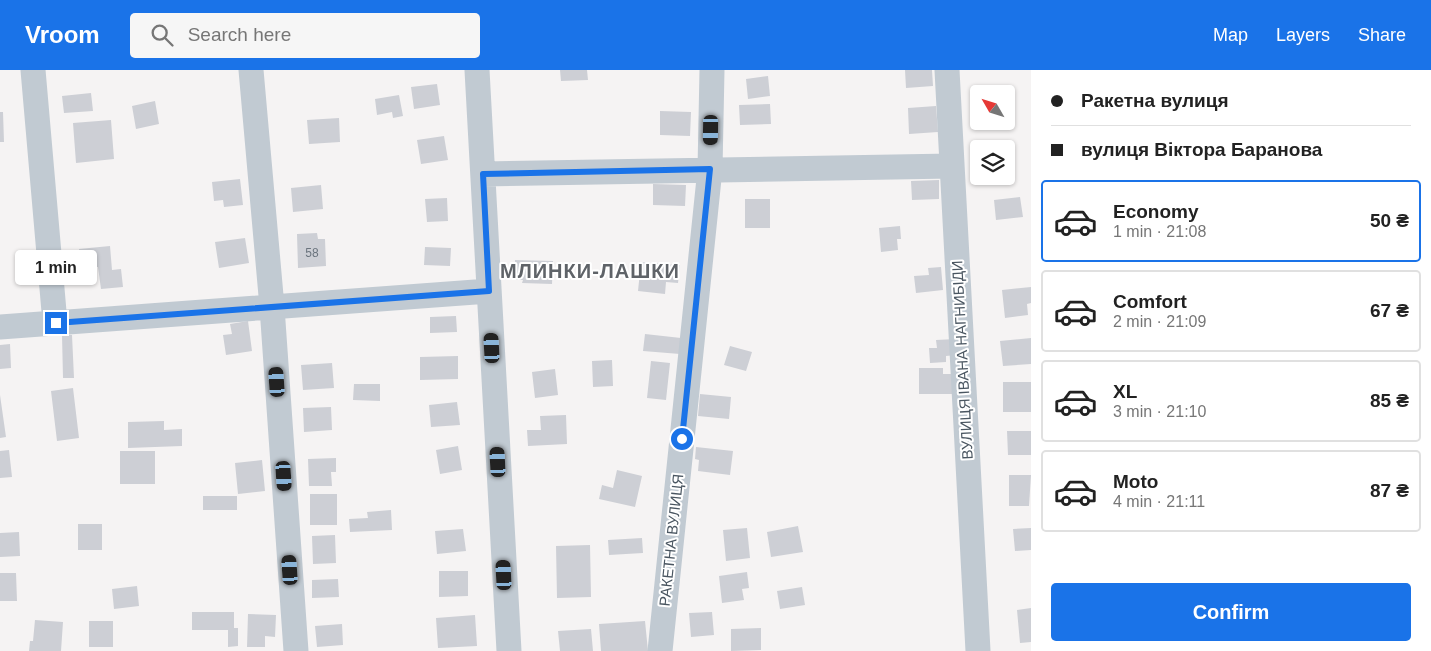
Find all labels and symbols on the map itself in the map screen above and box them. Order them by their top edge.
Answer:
north arrow [970,85,1015,130]
car [703,115,718,145]
house number: 58 [305,246,319,260]
callout: 1 min [15,250,97,286]
district label: МЛИНКИ-ЛАШКИ [500,260,680,282]
street label: ВУЛИЦЯ ІВАНА НАГНИБІДИ [948,260,976,460]
route end [45,312,67,334]
car [483,333,500,363]
car [268,367,285,397]
route start [671,428,693,450]
car [489,447,506,477]
car [275,461,292,491]
street label: РАКЕТНА ВУЛИЦЯ [656,473,686,607]
car [281,555,298,585]
car [495,560,512,590]

